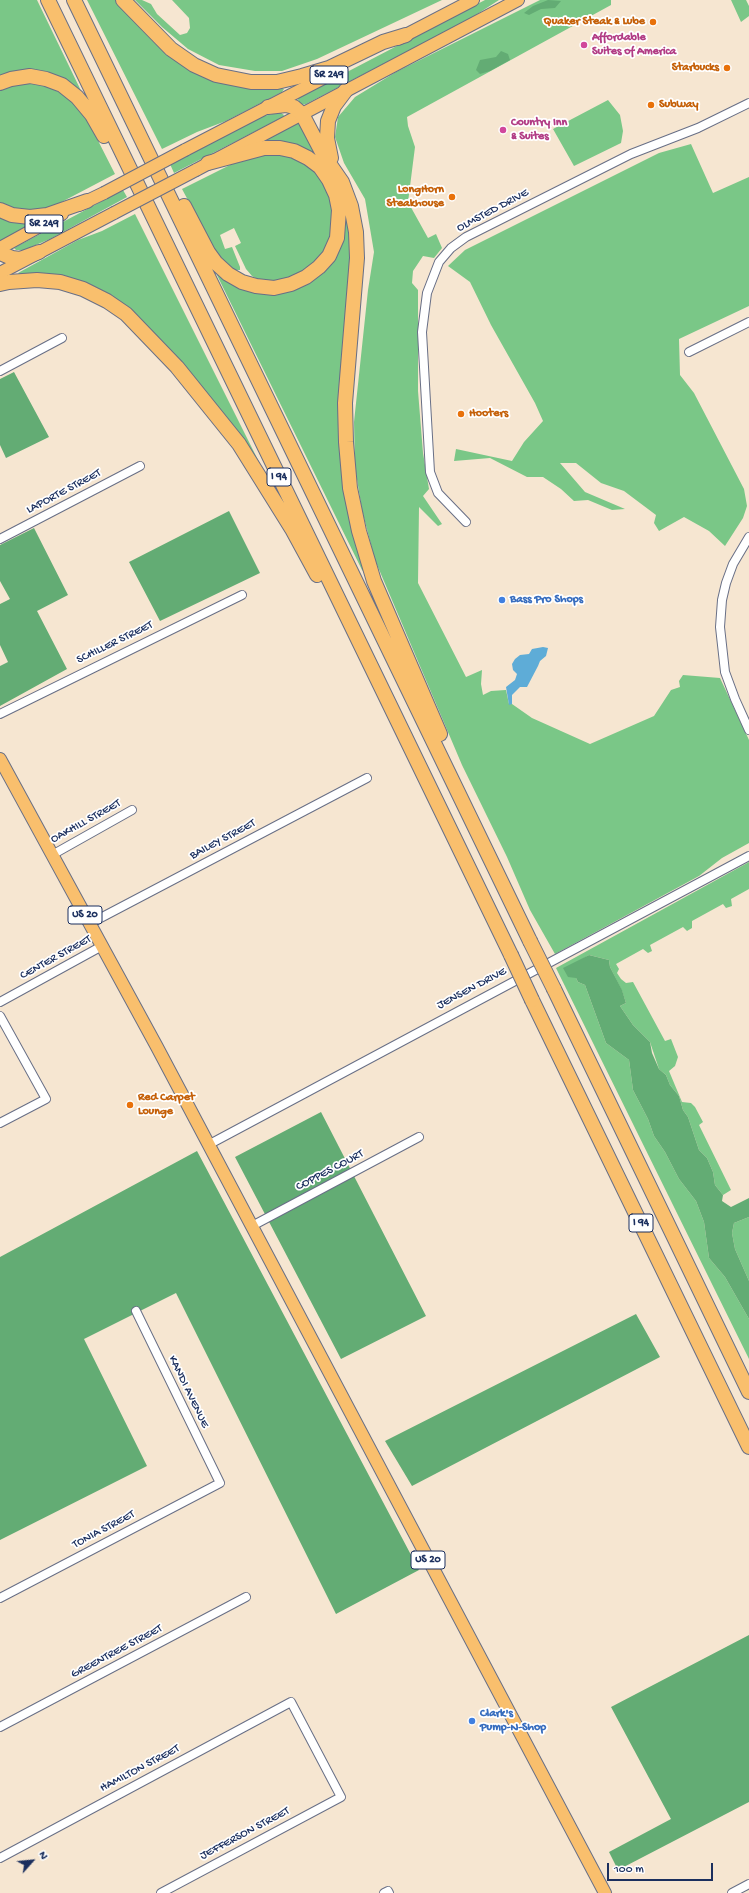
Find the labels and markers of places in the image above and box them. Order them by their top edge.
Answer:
place label: Quaker Steak & Lube [544,15,645,29]
marker: Quaker Steak & Lube [648,17,658,27]
place label: Affordable Suites of America [592,31,676,59]
marker: Affordable Suites of America [579,40,589,50]
place label: Starbucks [672,61,719,75]
marker: Starbucks [722,63,732,73]
place label: Subway [659,98,698,112]
marker: Subway [646,100,656,110]
place label: Country Inn & Suites [511,116,567,144]
marker: Country Inn & Suites [498,125,508,135]
place label: LongHorn Steakhouse [386,183,444,211]
marker: LongHorn Steakhouse [447,192,457,202]
place label: Hooters [469,407,508,421]
marker: Hooters [456,409,466,419]
place label: Bass Pro Shops [510,593,583,607]
marker: Bass Pro Shops [497,595,507,605]
place label: Red Carpet Lounge [138,1091,195,1119]
marker: Red Carpet Lounge [125,1100,135,1110]
place label: Clark's Pump-N-Shop [480,1707,546,1735]
marker: Clark's Pump-N-Shop [467,1716,477,1726]

